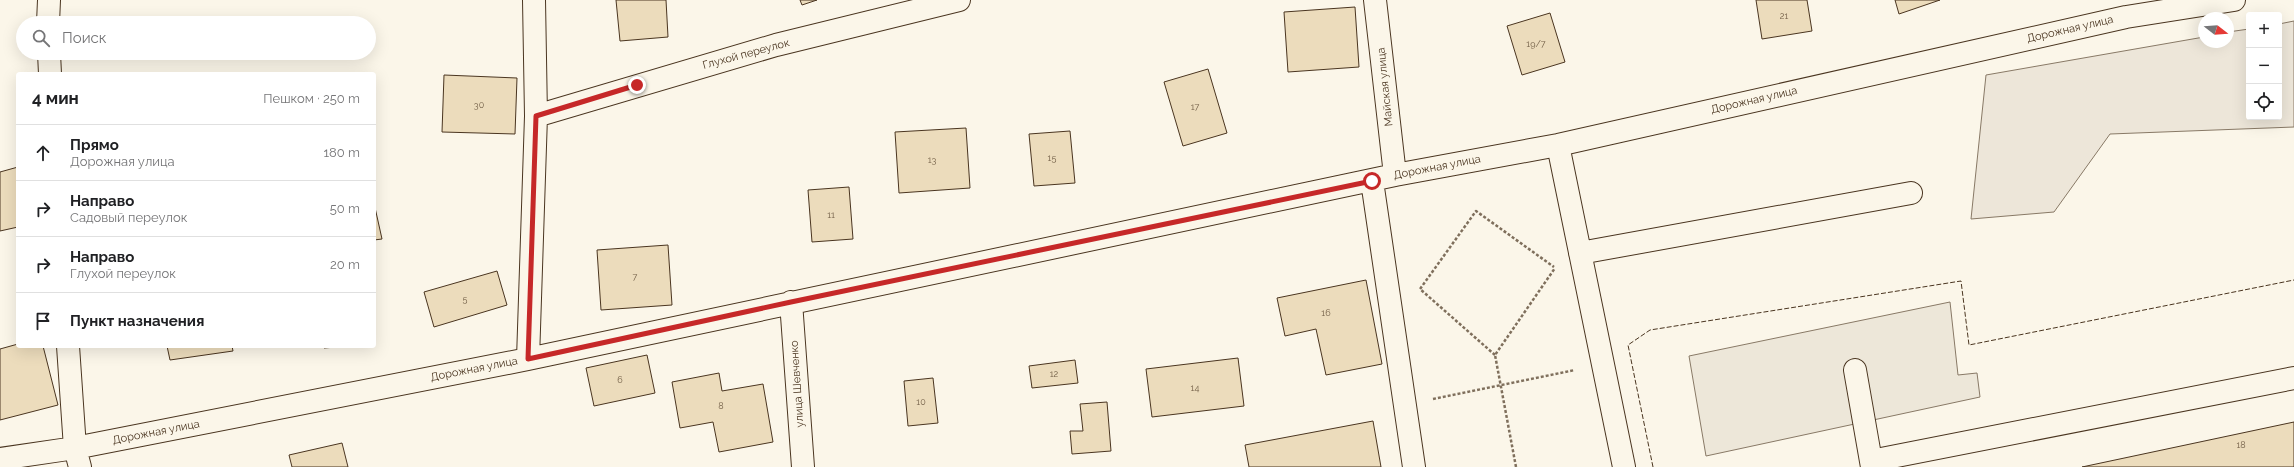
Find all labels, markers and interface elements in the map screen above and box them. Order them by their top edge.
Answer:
house number: 21 [1780,11,1788,21]
north arrow [2198,12,2234,48]
map controls [2246,12,2282,120]
button: + [2246,12,2282,48]
street label: Дорожная улица [2025,13,2115,45]
search box [16,16,376,60]
icon: search [30,27,52,49]
text: Поиск [62,29,107,47]
street label: Глухой переулок [701,36,791,72]
house number: 19/7 [1526,39,1546,49]
street label: Майская улица [1374,47,1396,127]
button: − [2246,48,2282,84]
route end [628,76,646,94]
street label: Дорожная улица [1709,84,1799,116]
button: locate [2246,84,2282,120]
text: 4 мин [32,88,79,108]
text: Пешком · 250 m [263,91,360,106]
house number: 30 [474,100,485,110]
house number: 17 [1191,102,1199,112]
text: Прямо [70,136,119,154]
icon: ahead [32,142,54,164]
text: 180 m [324,145,360,160]
street label: Дорожная улица [1392,152,1482,182]
house number: 15 [1048,153,1056,163]
text: Дорожная улица [70,154,175,169]
house number: 13 [928,155,937,165]
route start [1363,172,1381,190]
text: Направо [70,192,134,210]
icon: right [32,198,54,220]
text: 50 m [330,201,360,216]
text: Садовый переулок [70,210,188,225]
house number: 11 [827,210,835,220]
text: Направо [70,248,134,266]
icon: right [32,254,54,276]
text: 20 m [330,257,360,272]
text: Глухой переулок [70,266,176,281]
house number: 7 [633,272,638,282]
house number: 5 [463,294,468,304]
house number: 16 [1321,308,1331,318]
icon: arrive [32,310,54,332]
text: Пункт назначения [70,312,204,330]
street label: улица Шевченко [787,340,807,428]
street label: Дорожная улица [429,354,519,384]
house number: 12 [1050,369,1059,379]
house number: 6 [617,375,623,385]
house number: 14 [1191,383,1199,393]
house number: 10 [916,397,926,407]
house number: 8 [718,401,724,411]
street label: Дорожная улица [111,417,201,447]
house number: 18 [2236,440,2246,450]

